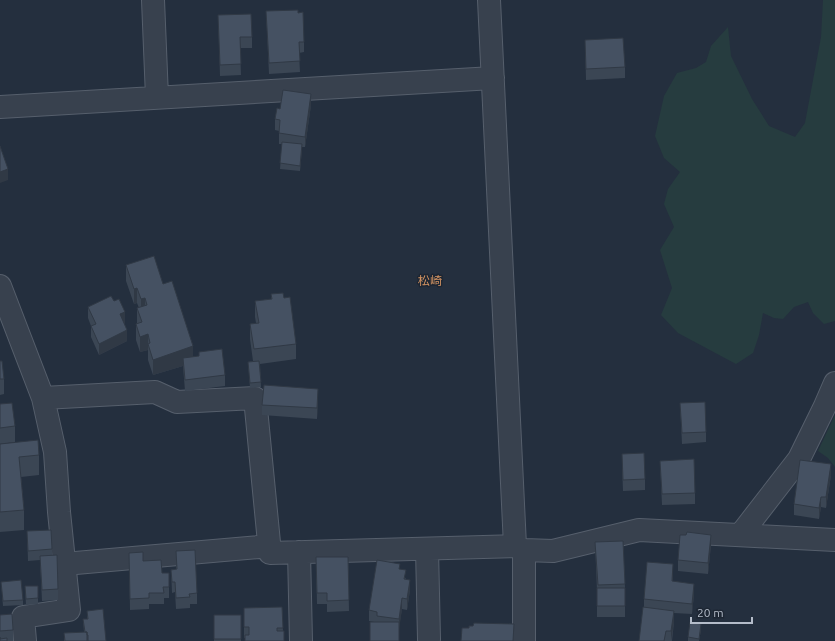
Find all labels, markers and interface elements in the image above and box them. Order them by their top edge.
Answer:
district label: 松崎 [418,274,442,287]
scale bar [691,599,752,625]
text: 20 m [697,606,724,619]

